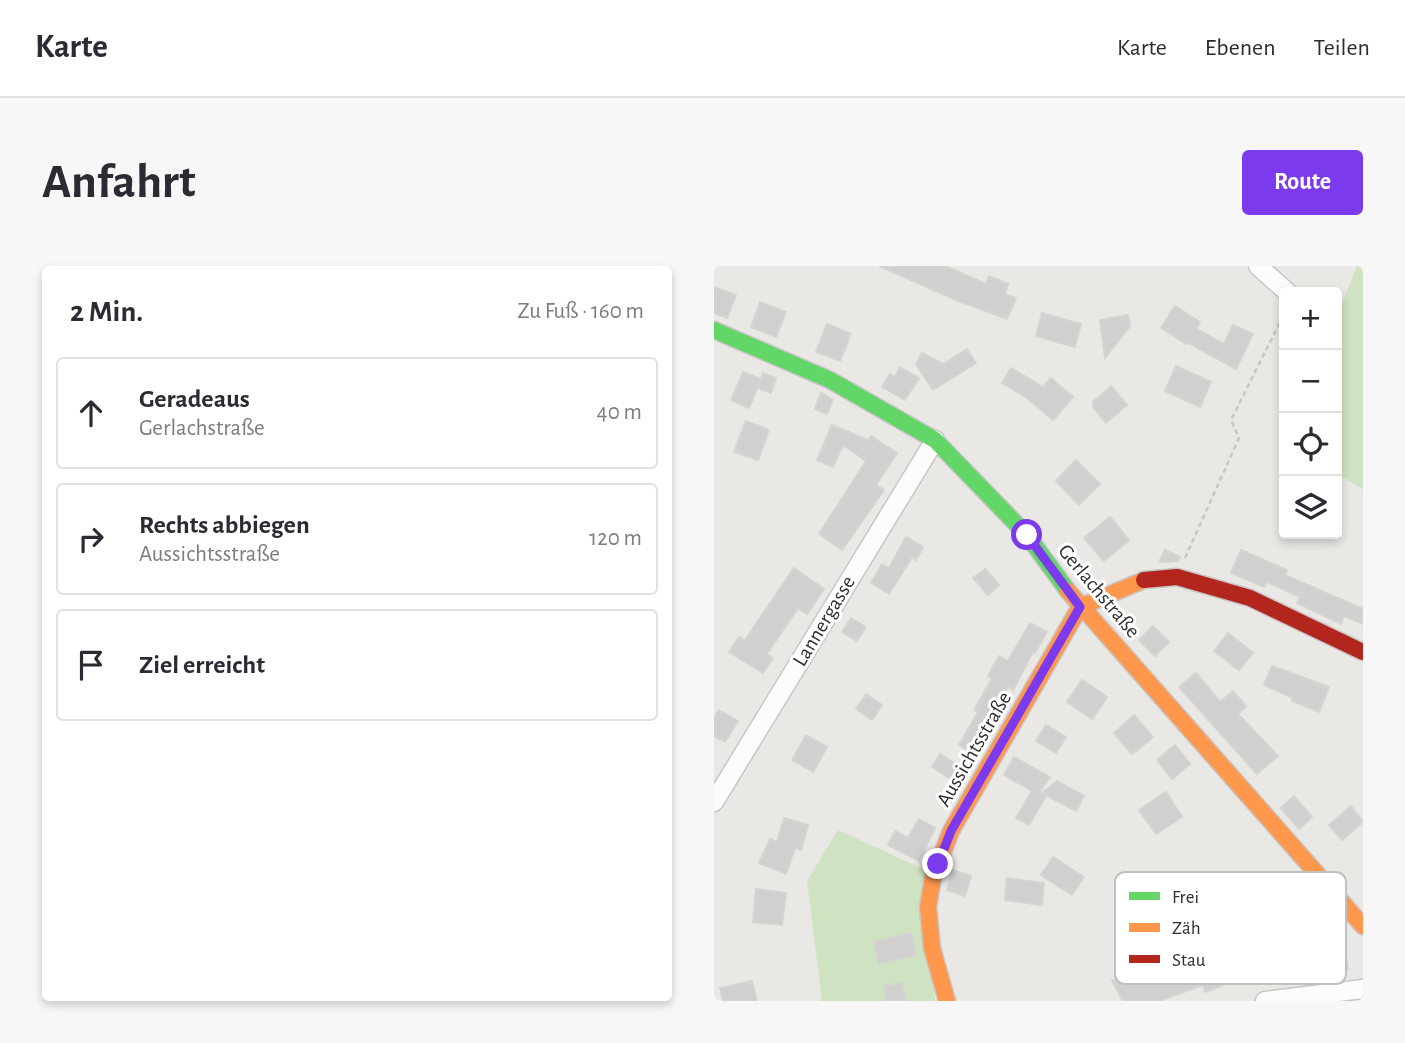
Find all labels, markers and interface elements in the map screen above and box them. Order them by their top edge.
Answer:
text: Karte [35,31,108,64]
text: Karte [1117,36,1167,60]
text: Ebenen [1205,36,1276,60]
text: Teilen [1314,36,1370,60]
button: Route [1242,150,1363,215]
text: Anfahrt [42,158,196,207]
map controls [1279,287,1342,539]
button: + [1279,287,1342,350]
text: 2 Min. [70,297,143,327]
text: Zu Fuß · 160 m [517,300,644,323]
button: − [1279,350,1342,413]
text: Geradeaus [139,386,250,412]
icon: ahead [72,394,110,432]
text: 40 m [597,401,642,424]
button: locate [1279,413,1342,476]
text: Gerlachstraße [139,417,265,440]
button: layers [1279,476,1342,539]
text: Rechts abbiegen [139,512,310,538]
route start [1011,519,1042,550]
icon: right [72,520,110,558]
text: 120 m [589,527,642,550]
street label: Gerlachstraße [1054,540,1144,642]
text: Aussichtsstraße [139,543,280,566]
street label: Lannergasse [789,572,859,670]
icon: arrive [72,646,110,684]
text: Ziel erreicht [139,652,265,678]
street label: Aussichtsstraße [933,688,1015,810]
route end [922,848,953,879]
legend [1115,872,1346,984]
text: Frei [1172,888,1199,907]
text: Zäh [1172,919,1201,938]
text: Stau [1172,951,1206,970]

